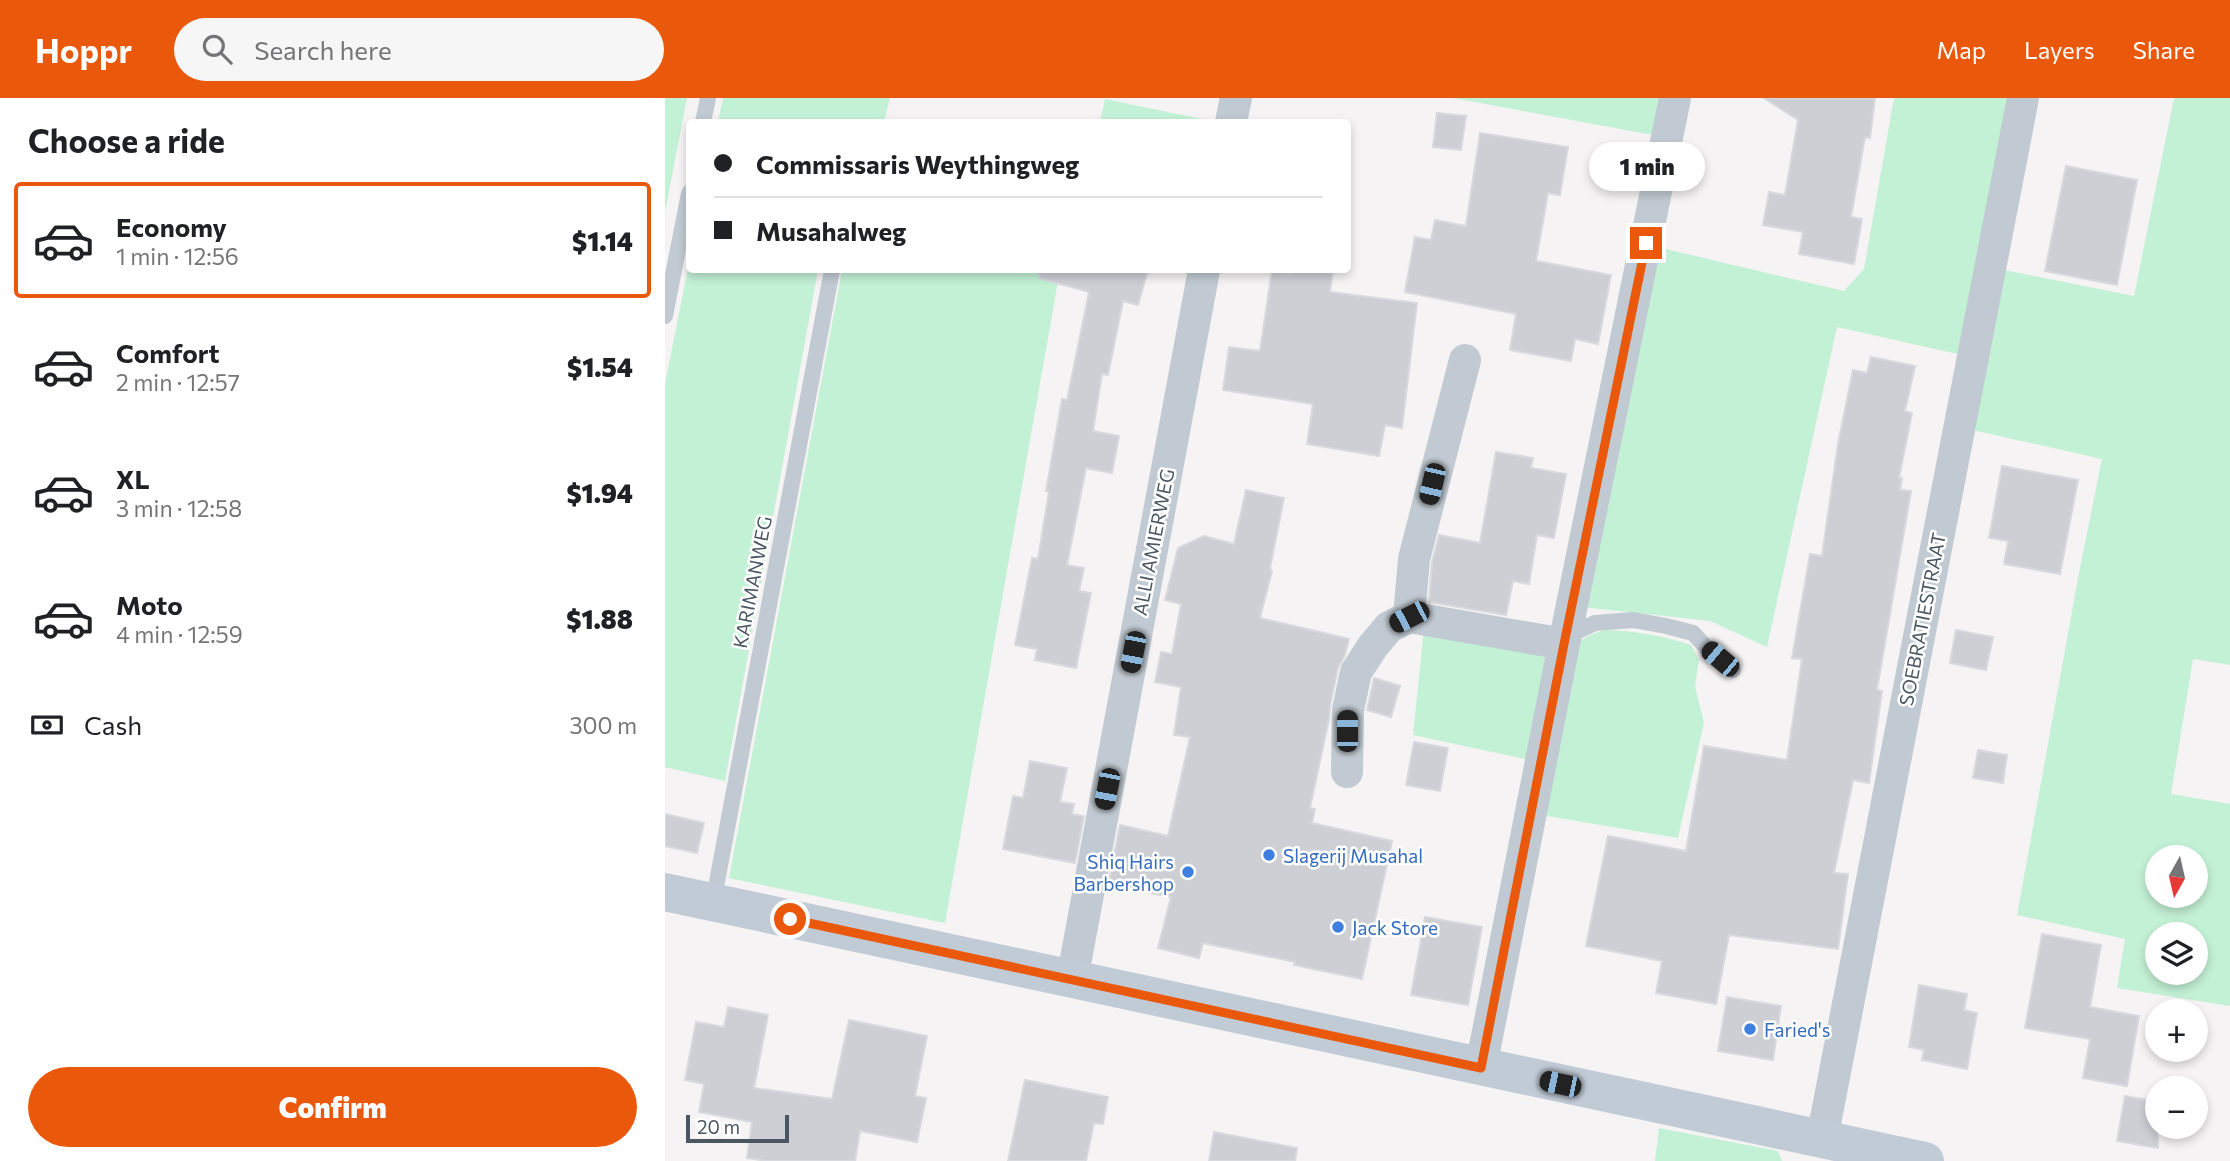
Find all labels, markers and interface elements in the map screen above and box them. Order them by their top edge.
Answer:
search box [174,18,664,81]
text: Hoppr [35,29,132,70]
icon: search [198,30,236,68]
text: Search here [254,34,392,65]
text: Map [1937,35,1986,64]
text: Layers [2024,35,2095,64]
text: Share [2133,35,2195,64]
text: Choose a ride [28,120,225,160]
callout: 1 min [1588,142,1704,190]
text: Commissaris Weythingweg [756,148,1079,179]
text: 1 min [1619,152,1675,180]
icon: car [32,209,95,272]
text: Economy [116,211,227,242]
text: Musahalweg [756,215,906,246]
text: $1.14 [572,225,633,256]
route end [1630,227,1662,259]
text: 1 min · 12:56 [116,242,239,270]
icon: car [32,335,95,398]
text: Comfort [116,337,219,368]
text: $1.54 [567,351,633,382]
text: 2 min · 12:57 [116,368,240,396]
icon: car [32,461,95,524]
car [1418,461,1447,507]
text: XL [116,463,150,494]
street label: ALLI AMIERWEG [1128,467,1178,617]
text: $1.94 [566,477,633,508]
text: 3 min · 12:58 [116,494,242,522]
street label: KARIMANWEG [728,514,776,650]
street label: SOEBRATIESTRAAT [1894,531,1950,707]
icon: car [32,587,95,650]
text: Moto [116,589,183,620]
car [1386,598,1433,636]
text: $1.88 [566,603,633,634]
text: 4 min · 12:59 [116,620,243,648]
car [1119,629,1148,675]
car [1698,637,1743,681]
icon: cash [28,706,66,744]
text: Cash [84,709,142,740]
car [1337,710,1358,752]
text: 300 m [569,711,637,739]
car [1093,766,1122,812]
place label: Slagerij Musahal [1283,844,1423,867]
north arrow [2145,845,2209,908]
map controls [2145,845,2208,1139]
marker: Slagerij Musahal [1261,847,1277,863]
place label: Shiq Hairs Barbershop [1074,850,1174,895]
marker: Shiq Hairs Barbershop [1180,864,1196,880]
route start [774,903,806,935]
place label: Jack Store [1352,916,1438,939]
marker: Jack Store [1330,919,1346,935]
button: layers [2145,922,2208,985]
button: + [2145,999,2208,1062]
place label: Faried's [1764,1018,1830,1041]
marker: Faried's [1742,1021,1758,1037]
button: Confirm [28,1067,637,1147]
car [1538,1069,1583,1099]
button: − [2145,1076,2208,1139]
scale bar [686,1112,789,1144]
text: 20 m [697,1115,740,1138]

